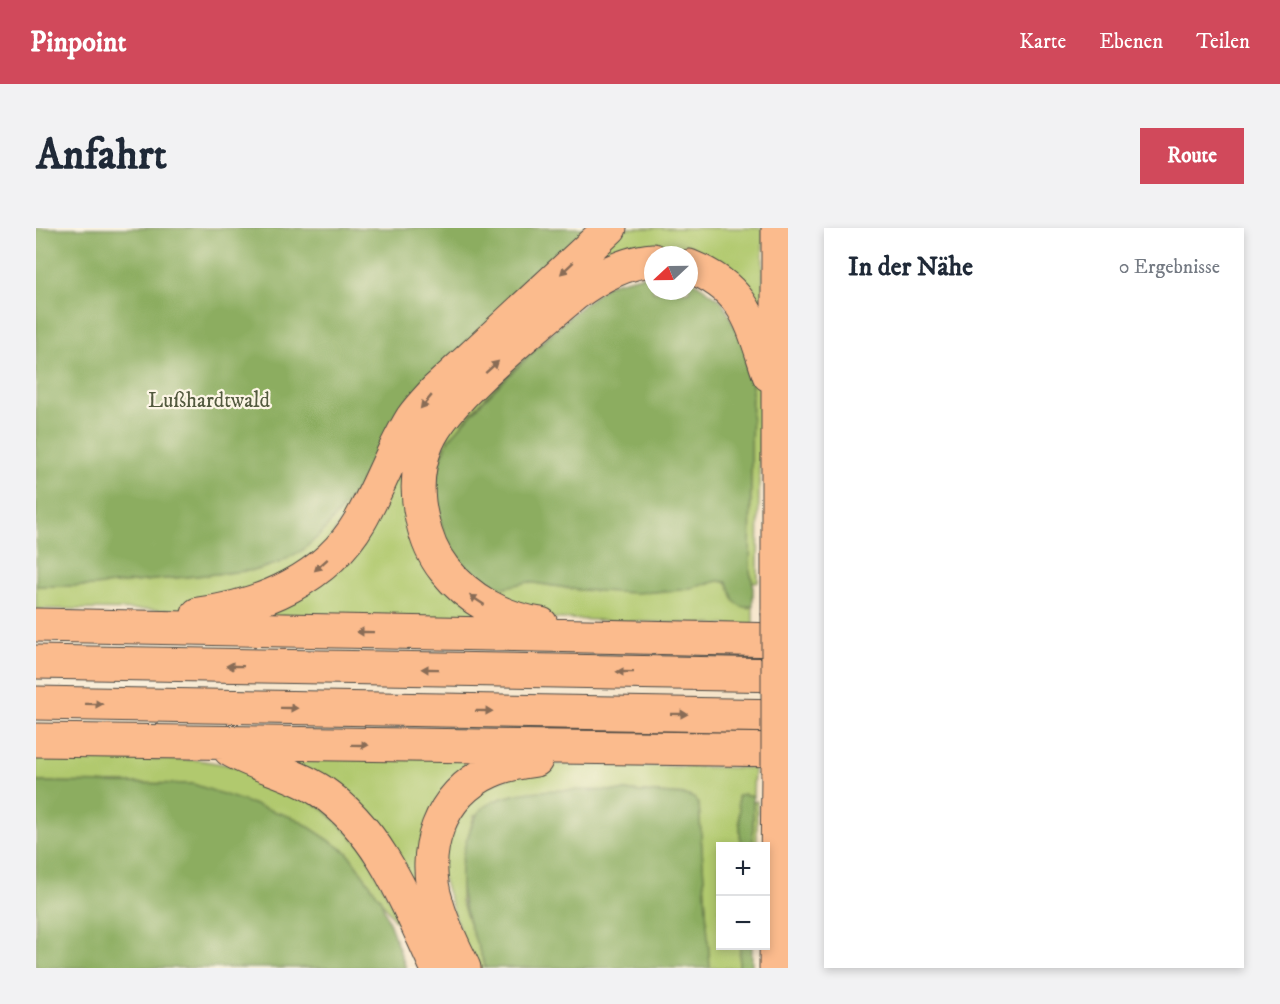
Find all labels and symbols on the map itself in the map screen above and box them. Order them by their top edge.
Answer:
north arrow [644,246,698,300]
one-way arrow [560,261,575,274]
one-way arrow [484,361,499,374]
park label: Lußhardtwald [148,388,270,414]
one-way arrow [420,394,433,409]
one-way arrow [314,558,329,571]
one-way arrow [470,594,486,606]
one-way arrow [356,627,375,637]
one-way arrow [225,661,244,670]
one-way arrow [420,664,439,674]
one-way arrow [615,668,634,677]
one-way arrow [85,699,104,709]
one-way arrow [280,703,299,712]
one-way arrow [475,706,494,716]
one-way arrow [670,709,689,719]
one-way arrow [351,740,370,750]

